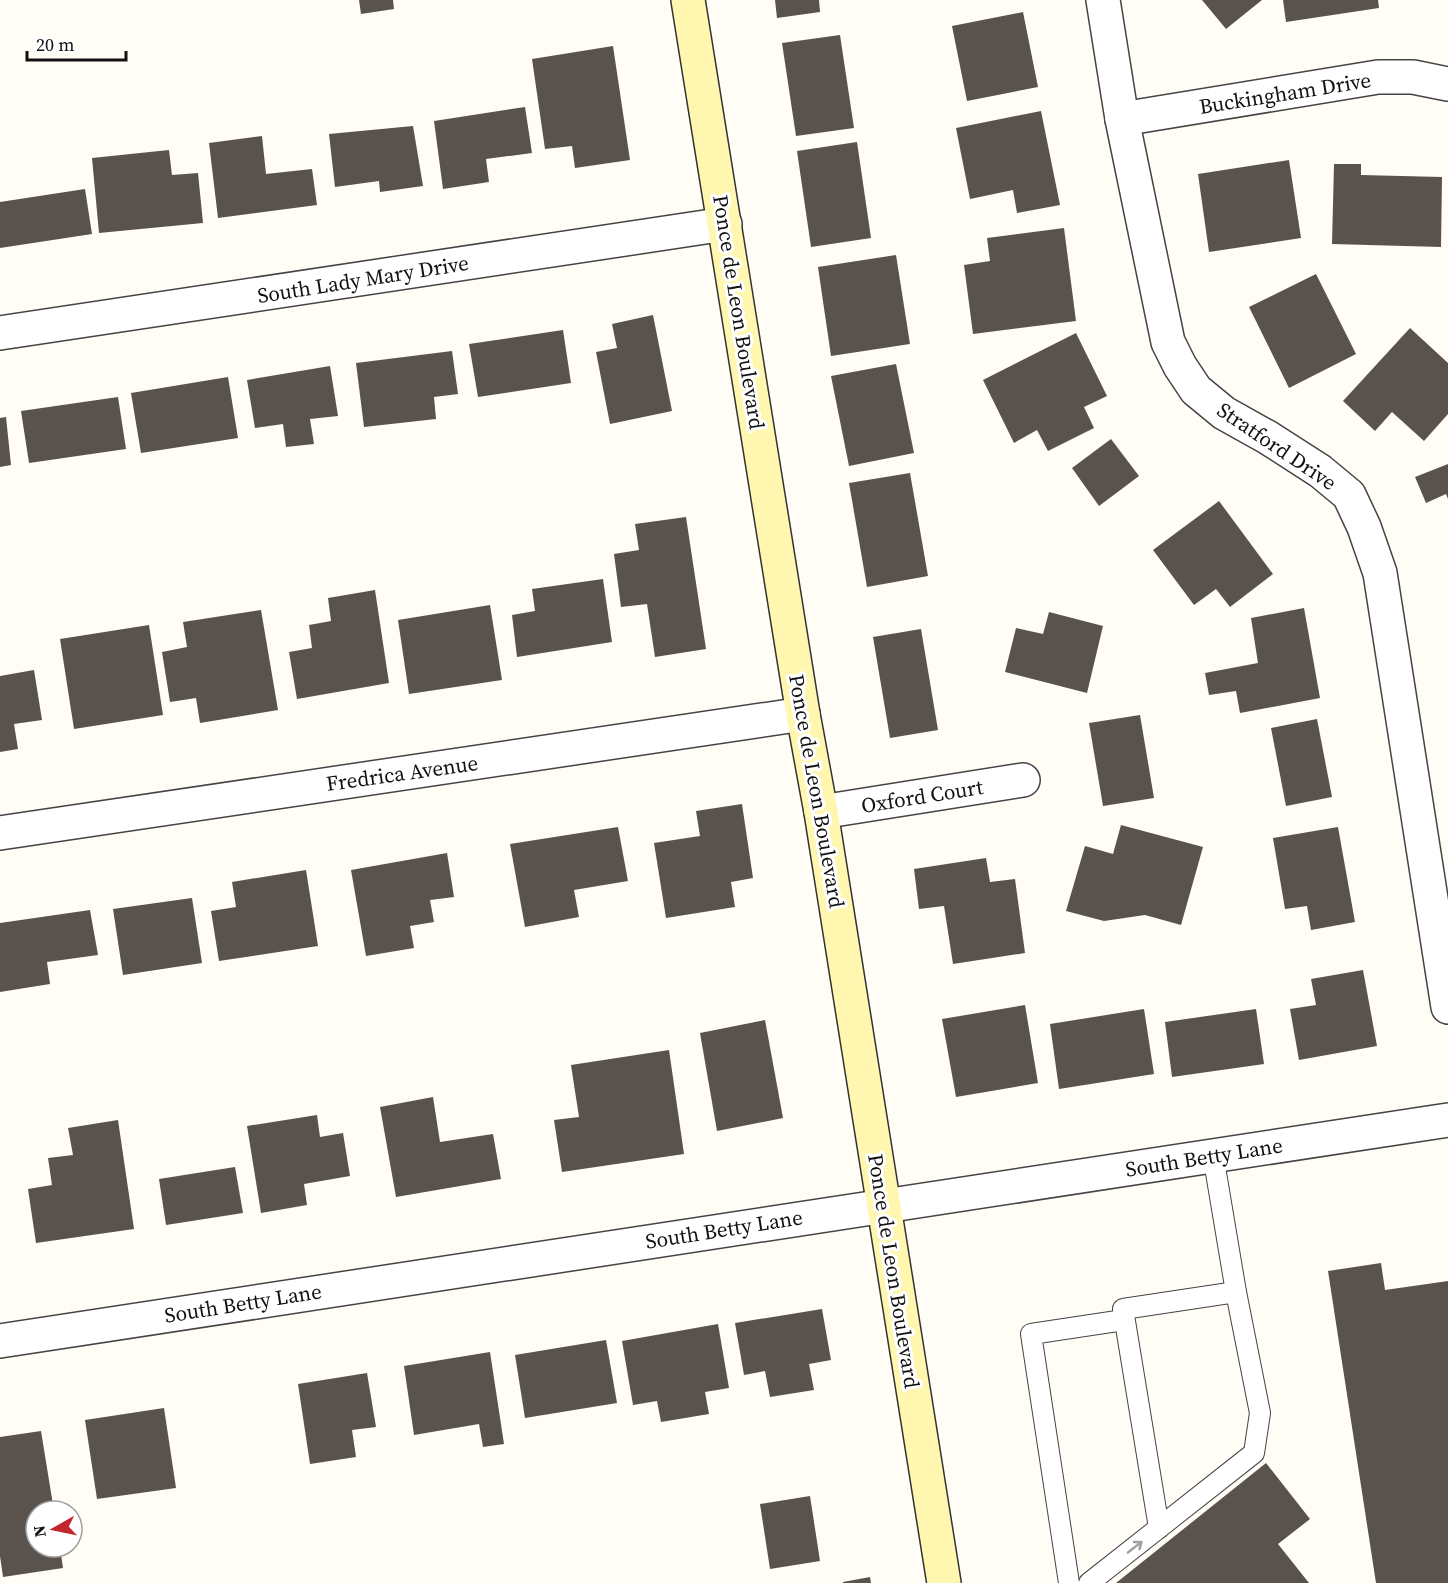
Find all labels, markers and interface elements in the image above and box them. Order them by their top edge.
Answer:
scale bar [27,24,126,62]
text: 20 m [36,32,74,57]
street label: Buckingham Drive [1197,65,1373,121]
street label: Ponce de Leon Boulevard [706,193,772,431]
street label: South Lady Mary Drive [255,248,471,310]
street label: Stratford Drive [1212,395,1342,497]
street label: Ponce de Leon Boulevard [782,672,852,910]
street label: Fredrica Avenue [324,748,480,798]
street label: Oxford Court [859,772,985,820]
street label: South Betty Lane [1123,1130,1285,1184]
street label: Ponce de Leon Boulevard [861,1152,927,1390]
street label: South Betty Lane [643,1202,805,1256]
street label: South Betty Lane [162,1276,324,1330]
north arrow [24,1499,84,1559]
text: N [27,1524,51,1539]
one-way arrow [1127,1540,1143,1553]

